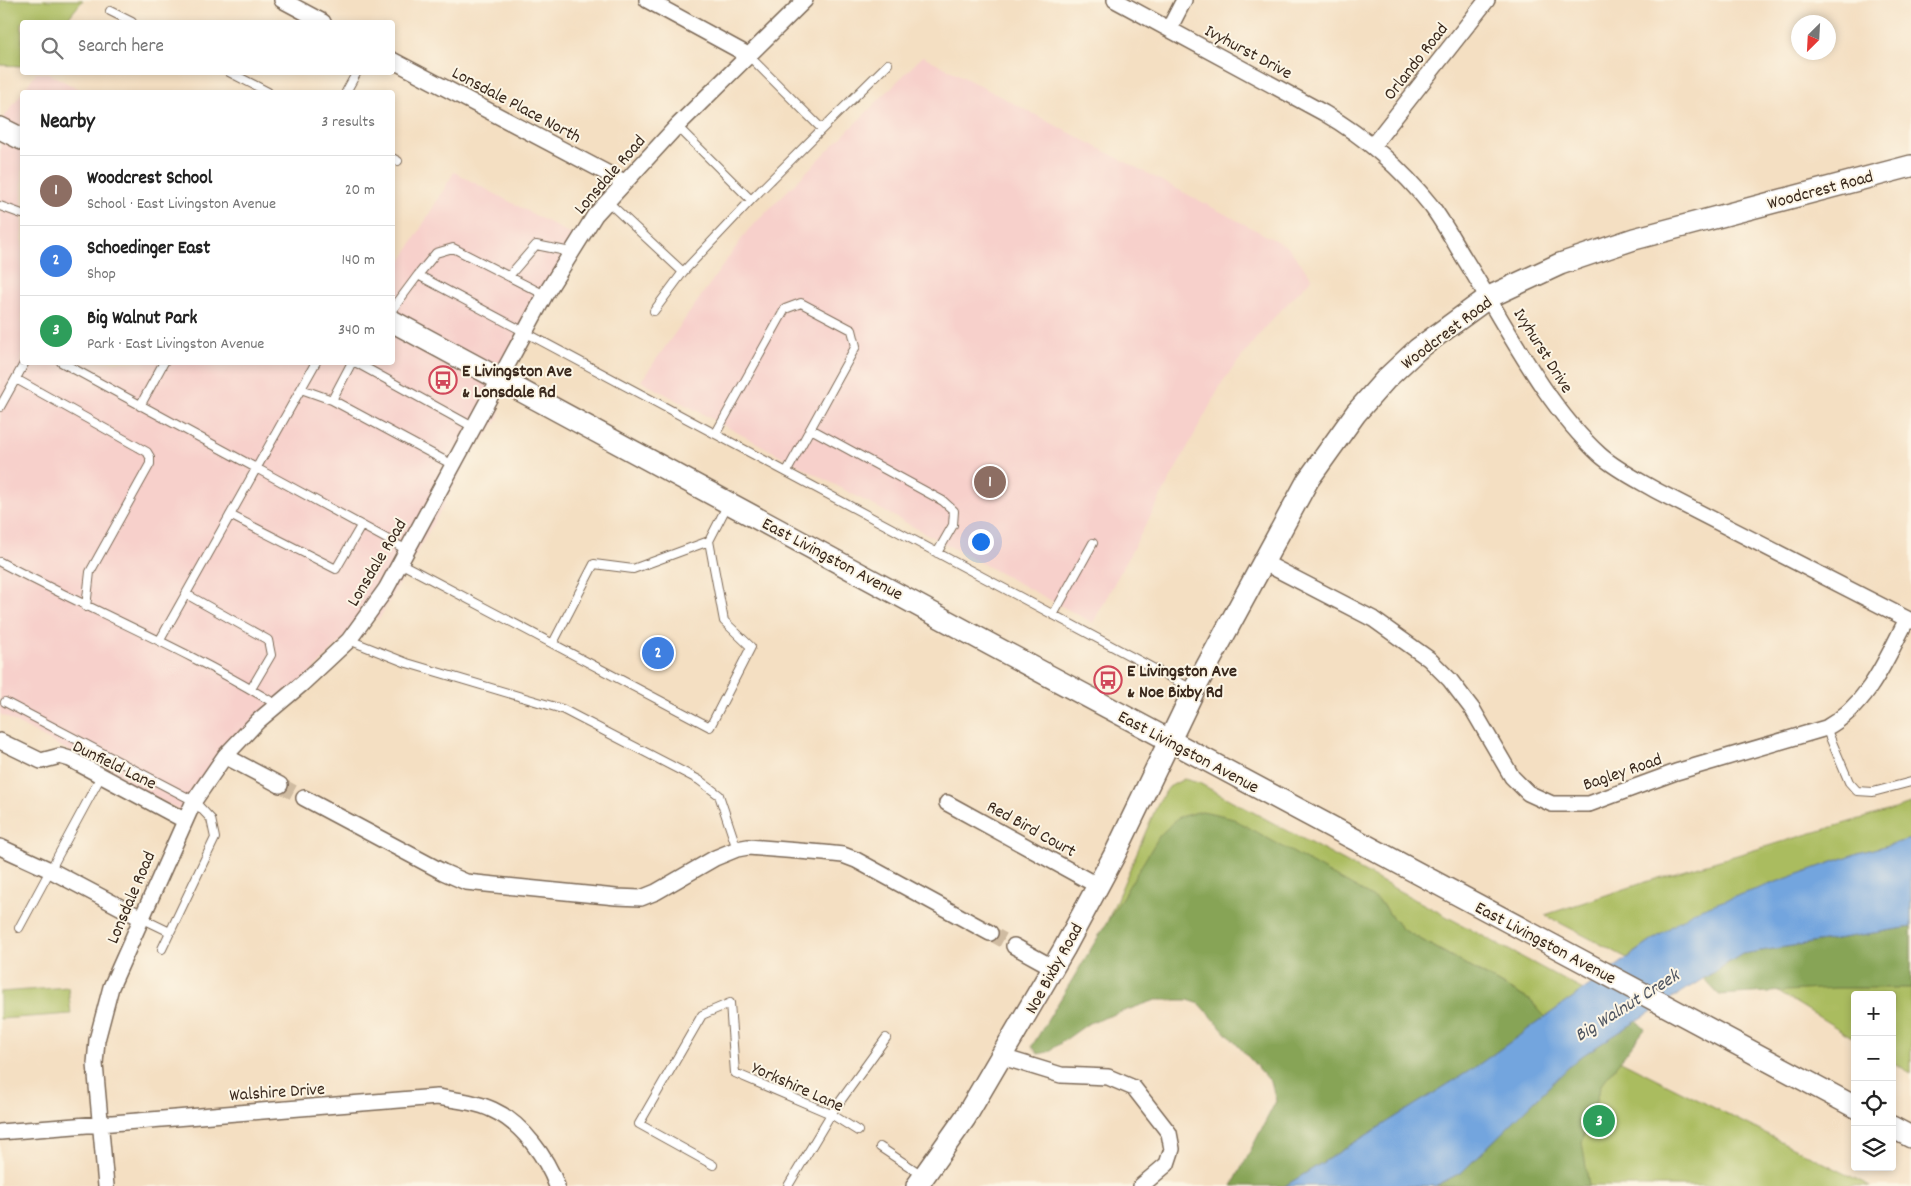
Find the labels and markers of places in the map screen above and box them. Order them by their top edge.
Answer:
place label: E Livingston Ave & Lonsdale Rd [462,360,572,406]
bus stop icon: E Livingston Ave & Lonsdale Rd [428,365,458,395]
pin: 1 [974,463,1006,501]
pin: 2 [642,634,674,672]
place label: E Livingston Ave & Noe Bixby Rd [1127,660,1237,706]
bus stop icon: E Livingston Ave & Noe Bixby Rd [1093,665,1123,695]
pin: 3 [1583,1102,1615,1140]

